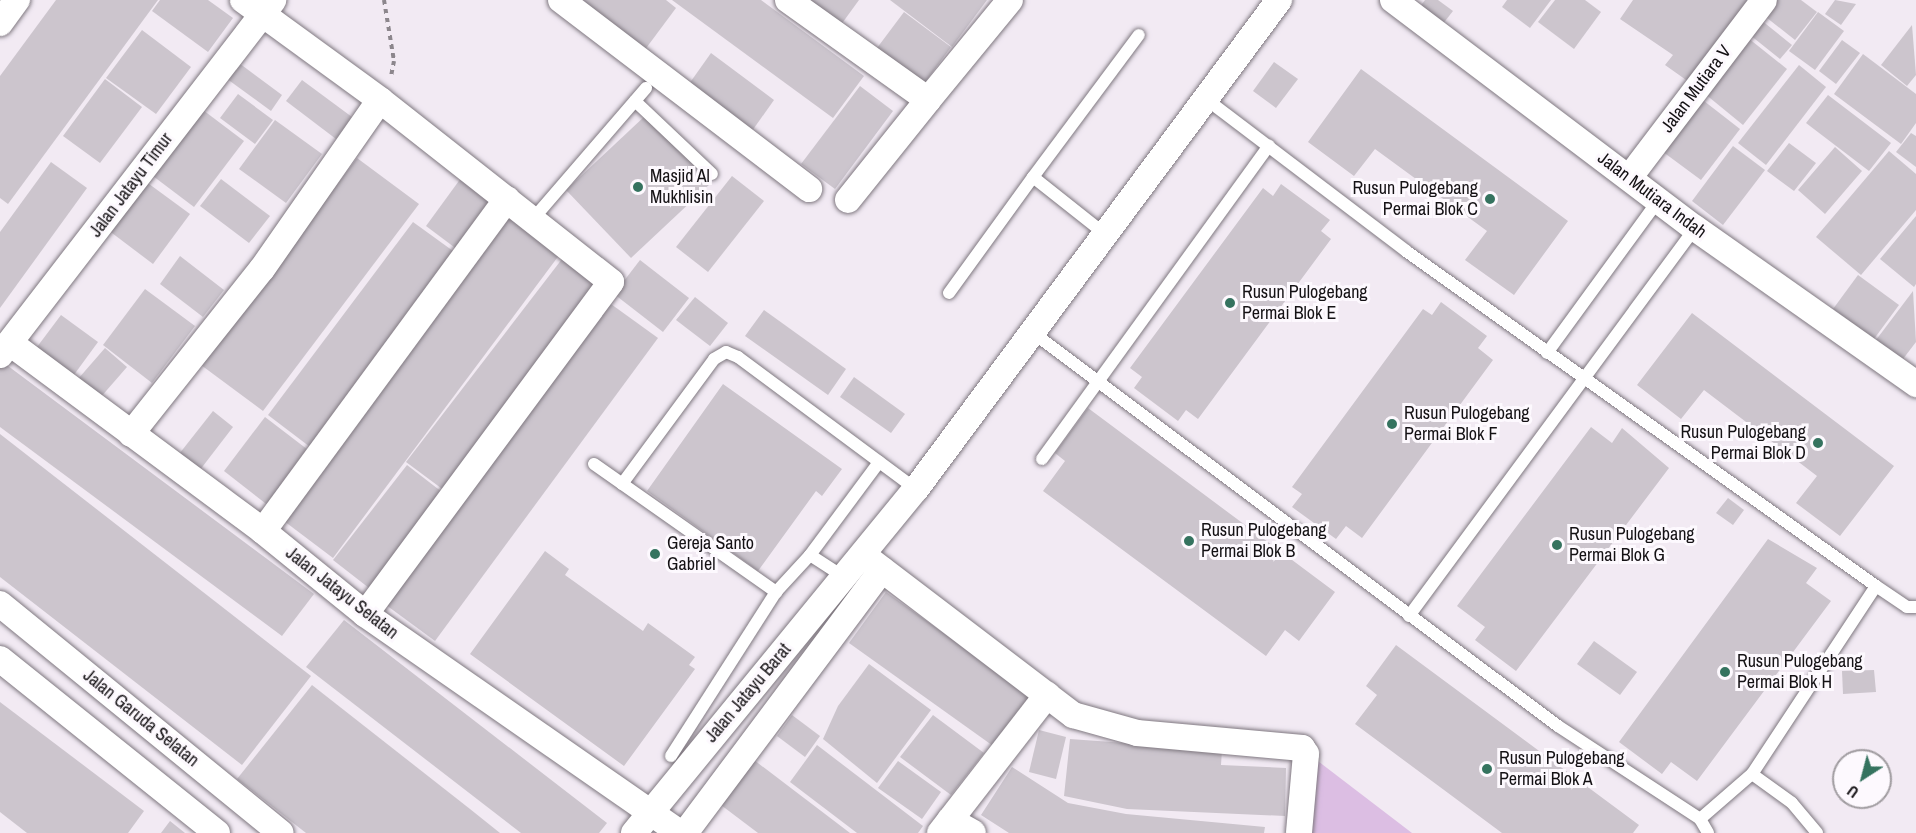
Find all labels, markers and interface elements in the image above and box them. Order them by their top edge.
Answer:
street label: Jalan Mutiara V [1656,41,1736,137]
street label: Jalan Jatayu Timur [85,129,177,241]
street label: Jalan Mutiara Indah [1593,147,1711,243]
place label: Masjid Al Mukhlisin [650,166,713,208]
place label: Rusun Pulogebang Permai Blok C [1352,178,1478,220]
marker: Masjid Al Mukhlisin [631,180,645,194]
marker: Rusun Pulogebang Permai Blok C [1483,192,1497,206]
place label: Rusun Pulogebang Permai Blok E [1242,282,1368,324]
marker: Rusun Pulogebang Permai Blok E [1223,296,1237,310]
place label: Rusun Pulogebang Permai Blok F [1404,403,1530,446]
marker: Rusun Pulogebang Permai Blok F [1385,417,1399,431]
place label: Rusun Pulogebang Permai Blok D [1680,422,1806,464]
marker: Rusun Pulogebang Permai Blok D [1811,436,1825,450]
place label: Rusun Pulogebang Permai Blok B [1201,520,1327,562]
place label: Rusun Pulogebang Permai Blok G [1569,524,1695,566]
place label: Gereja Santo Gabriel [667,533,754,576]
marker: Rusun Pulogebang Permai Blok B [1182,534,1196,548]
marker: Rusun Pulogebang Permai Blok G [1550,538,1564,552]
street label: Jalan Jatayu Selatan [281,542,403,644]
marker: Gereja Santo Gabriel [648,547,662,561]
street label: Jalan Jatayu Barat [700,639,796,747]
place label: Rusun Pulogebang Permai Blok H [1737,651,1863,694]
street label: Jalan Garuda Selatan [79,665,203,771]
marker: Rusun Pulogebang Permai Blok H [1718,665,1732,679]
place label: Rusun Pulogebang Permai Blok A [1499,748,1625,790]
north arrow [1832,749,1892,809]
marker: Rusun Pulogebang Permai Blok A [1480,762,1494,776]
text: U [1842,780,1863,804]

